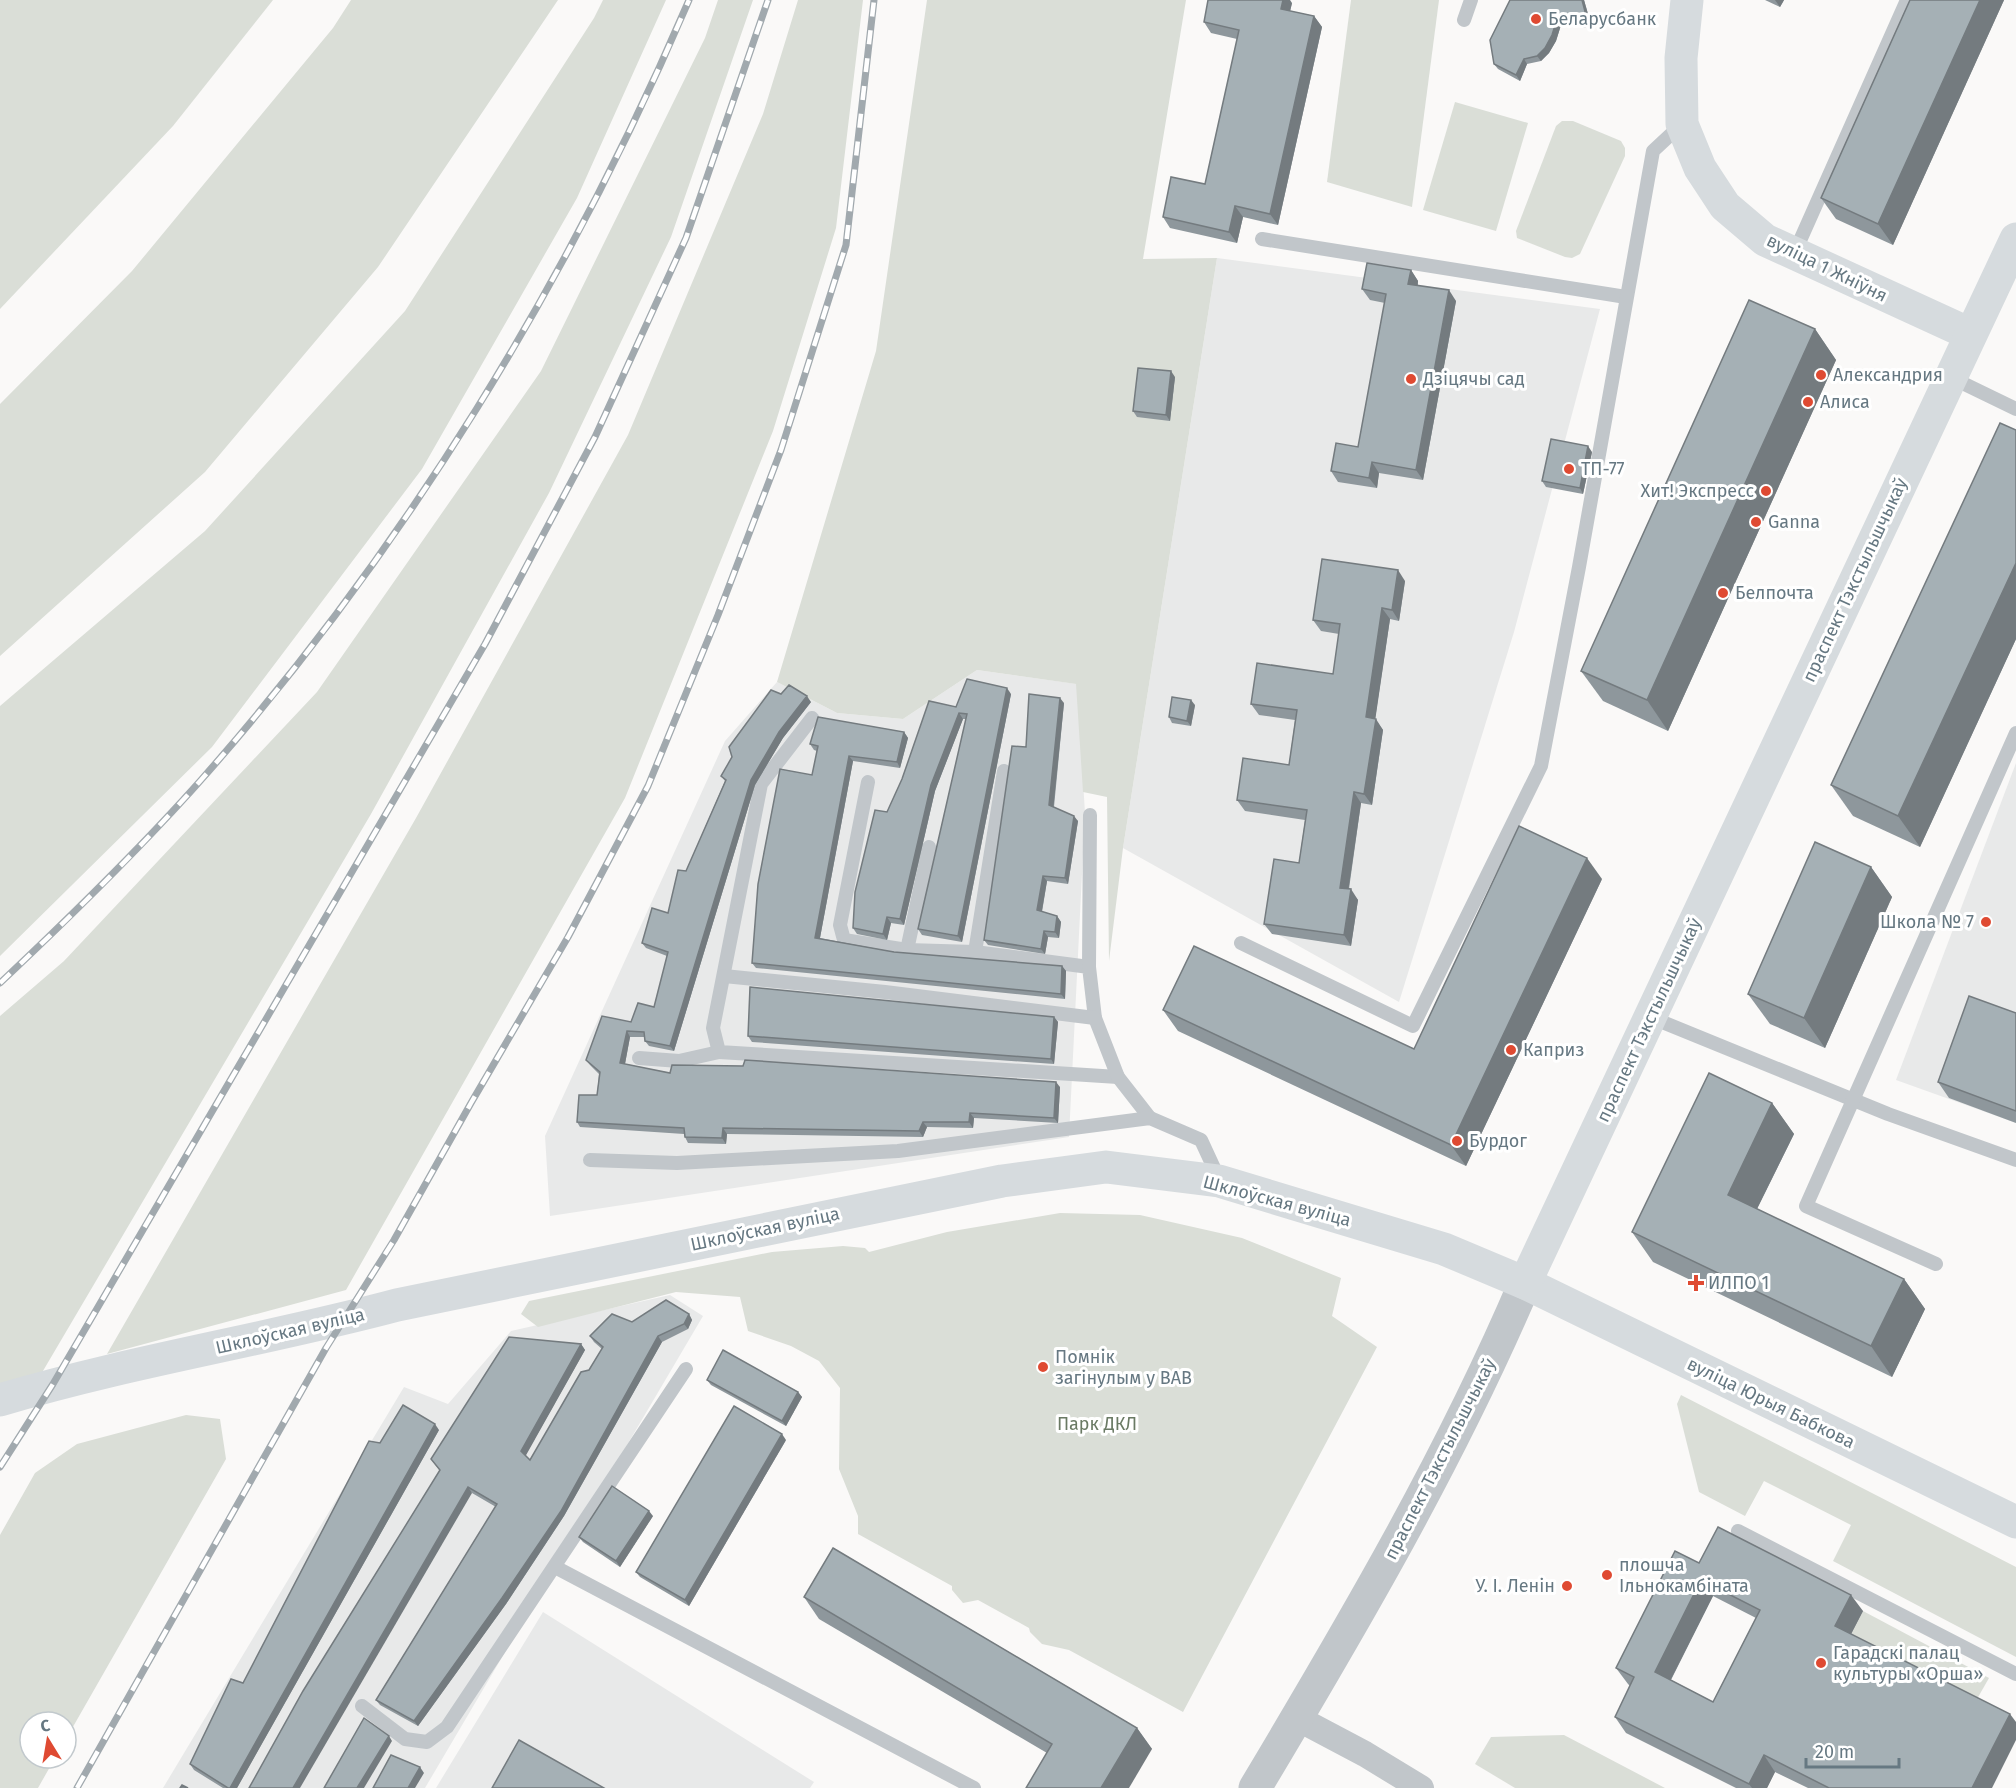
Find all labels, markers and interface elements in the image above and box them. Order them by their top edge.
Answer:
place label: Беларусбанк [1548,8,1657,30]
marker: Беларусбанк [1529,12,1543,26]
street label: вуліца 1 Жніўня [1763,229,1891,307]
place label: Александрия [1833,364,1943,386]
place label: Дзіцячы сад [1422,368,1525,390]
marker: Александрия [1814,368,1828,382]
marker: Дзіцячы сад [1404,372,1418,386]
place label: Алиса [1820,391,1870,413]
marker: Алиса [1801,395,1815,409]
place label: ТП-77 [1581,458,1625,480]
marker: ТП-77 [1562,462,1576,476]
street label: праспект Тэкстыльшчыкаў [1798,474,1912,686]
place label: Хит! Экспресс [1640,480,1754,502]
marker: Хит! Экспресс [1759,484,1773,498]
place label: Ganna [1768,511,1820,533]
marker: Ganna [1749,515,1763,529]
place label: Белпочта [1735,582,1814,604]
marker: Белпочта [1716,586,1730,600]
place label: Школа № 7 [1880,911,1974,933]
street label: праспект Тэкстыльшчыкаў [1592,914,1706,1126]
marker: Школа № 7 [1979,915,1993,929]
place label: Каприз [1523,1039,1584,1061]
marker: Каприз [1504,1043,1518,1057]
place label: Бурдог [1469,1130,1527,1152]
marker: Бурдог [1450,1134,1464,1148]
street label: Шклоўская вуліца [1201,1171,1353,1231]
street label: Шклоўская вуліца [688,1202,842,1256]
place label: ИЛПО 1 [1708,1272,1769,1294]
marker: ИЛПО 1 [1689,1276,1703,1290]
street label: Шклоўская вуліца [213,1303,367,1359]
place label: Помнік загінулым у ВАВ [1055,1346,1192,1389]
street label: вуліца Юрыя Бабкова [1684,1353,1858,1453]
street label: праспект Тэкстыльшчыкаў [1380,1355,1500,1563]
marker: Помнік загінулым у ВАВ [1036,1360,1050,1374]
park label: Парк ДКЛ [1057,1413,1137,1435]
place label: плошча Ільнокамбіната [1619,1554,1749,1597]
marker: плошча Ільнокамбіната [1600,1568,1614,1582]
place label: У. І. Ленін [1475,1575,1555,1597]
marker: У. І. Ленін [1560,1579,1574,1593]
place label: Гарадскі палац культуры «Орша» [1833,1642,1984,1685]
marker: Гарадскі палац культуры «Орша» [1814,1656,1828,1670]
north arrow [18,1710,78,1770]
text: С [39,1715,52,1736]
scale bar [1806,1731,1899,1769]
text: 20 m [1815,1741,1854,1763]

